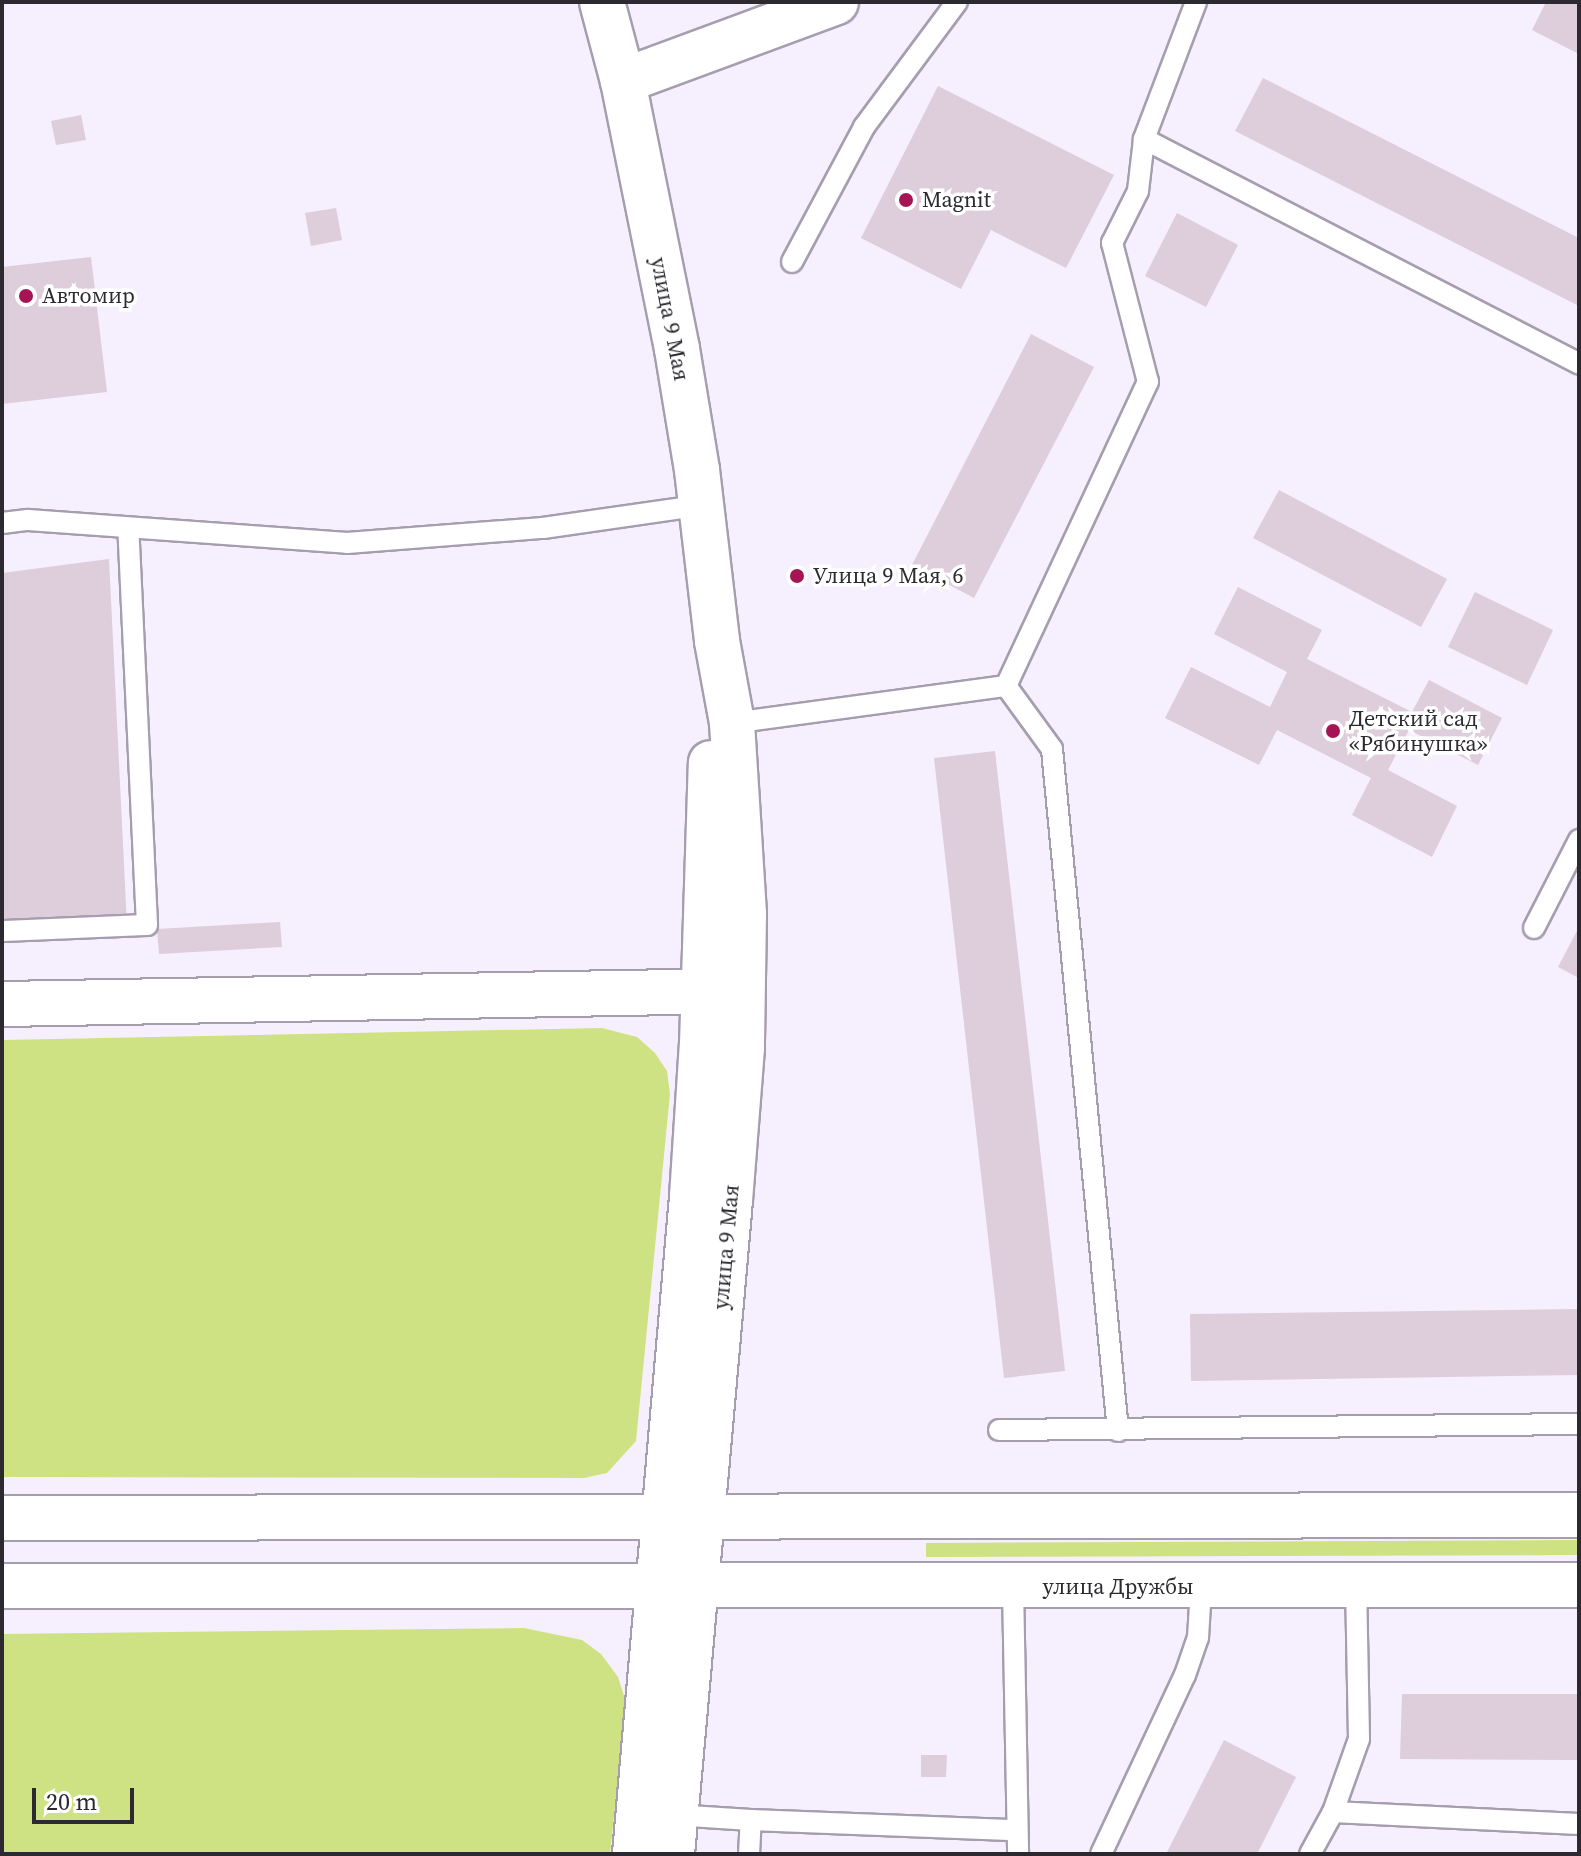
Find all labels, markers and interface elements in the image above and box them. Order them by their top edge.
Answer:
place label: Magnit [922,187,991,213]
marker: Magnit [897,191,915,209]
street label: улица 9 Мая [645,255,695,383]
place label: Автомир [42,283,135,309]
marker: Автомир [17,287,35,305]
place label: Улица 9 Мая, 6 [813,563,964,589]
marker: Улица 9 Мая, 6 [788,567,806,585]
place label: Детский сад «Рябинушка» [1349,705,1487,756]
marker: Детский сад «Рябинушка» [1324,722,1342,740]
street label: улица 9 Мая [707,1183,745,1311]
street label: улица Дружбы [1042,1574,1194,1600]
scale bar [36,1772,138,1822]
text: 20 m [46,1785,97,1818]

